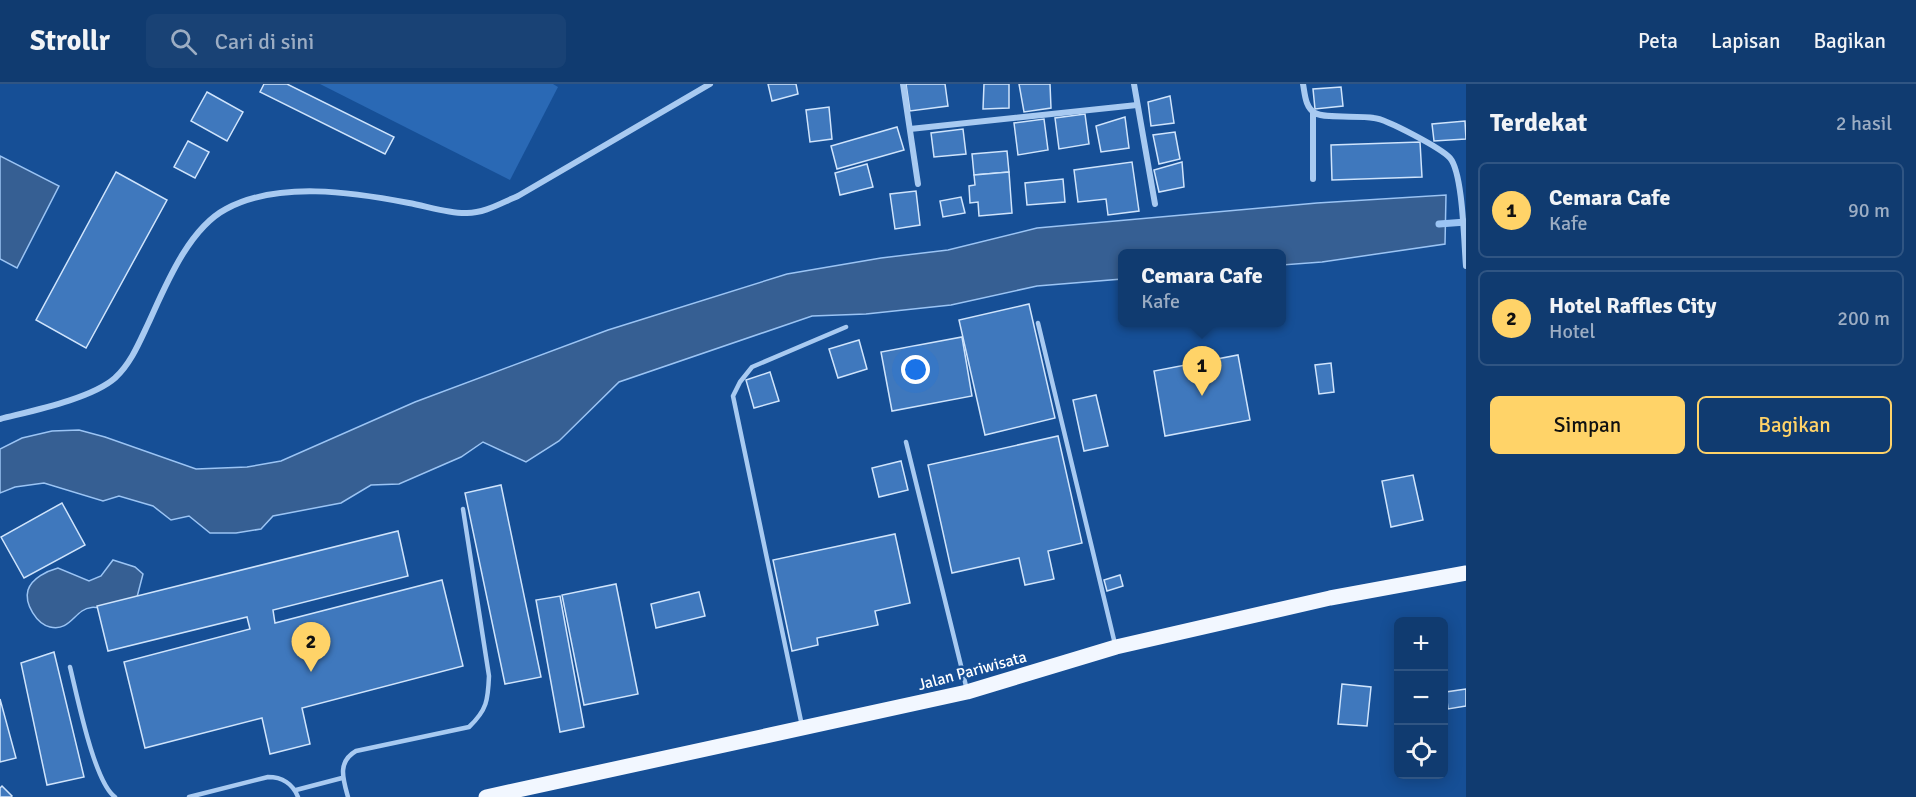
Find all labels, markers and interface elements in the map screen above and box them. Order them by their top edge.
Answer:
search box [146,14,566,68]
text: Strollr [30,24,110,58]
icon: search [167,25,200,58]
text: Cari di sini [215,28,314,55]
text: Peta [1638,28,1678,54]
text: Lapisan [1711,28,1780,54]
text: Bagikan [1813,28,1886,54]
text: Terdekat [1490,107,1587,139]
text: 2 hasil [1836,111,1892,136]
text: Cemara Cafe [1549,184,1670,211]
text: 1 [1506,198,1517,223]
text: 90 m [1848,198,1890,223]
text: Kafe [1549,211,1588,236]
popup [1118,249,1286,327]
text: Cemara Cafe [1141,262,1263,289]
text: Kafe [1141,289,1180,314]
text: Hotel Raffles City [1549,292,1717,319]
text: 2 [1506,306,1517,331]
text: 200 m [1837,306,1890,331]
text: Hotel [1549,319,1595,344]
pin: 1 [1182,346,1222,396]
your location [901,355,930,384]
button: Simpan [1490,396,1685,454]
button: Bagikan [1697,396,1892,454]
map controls [1394,617,1448,779]
button: + [1394,617,1448,671]
pin: 2 [292,622,330,672]
street label: Jalan Pariwisata [916,647,1029,695]
button: − [1394,671,1448,725]
button: locate [1394,725,1448,779]

